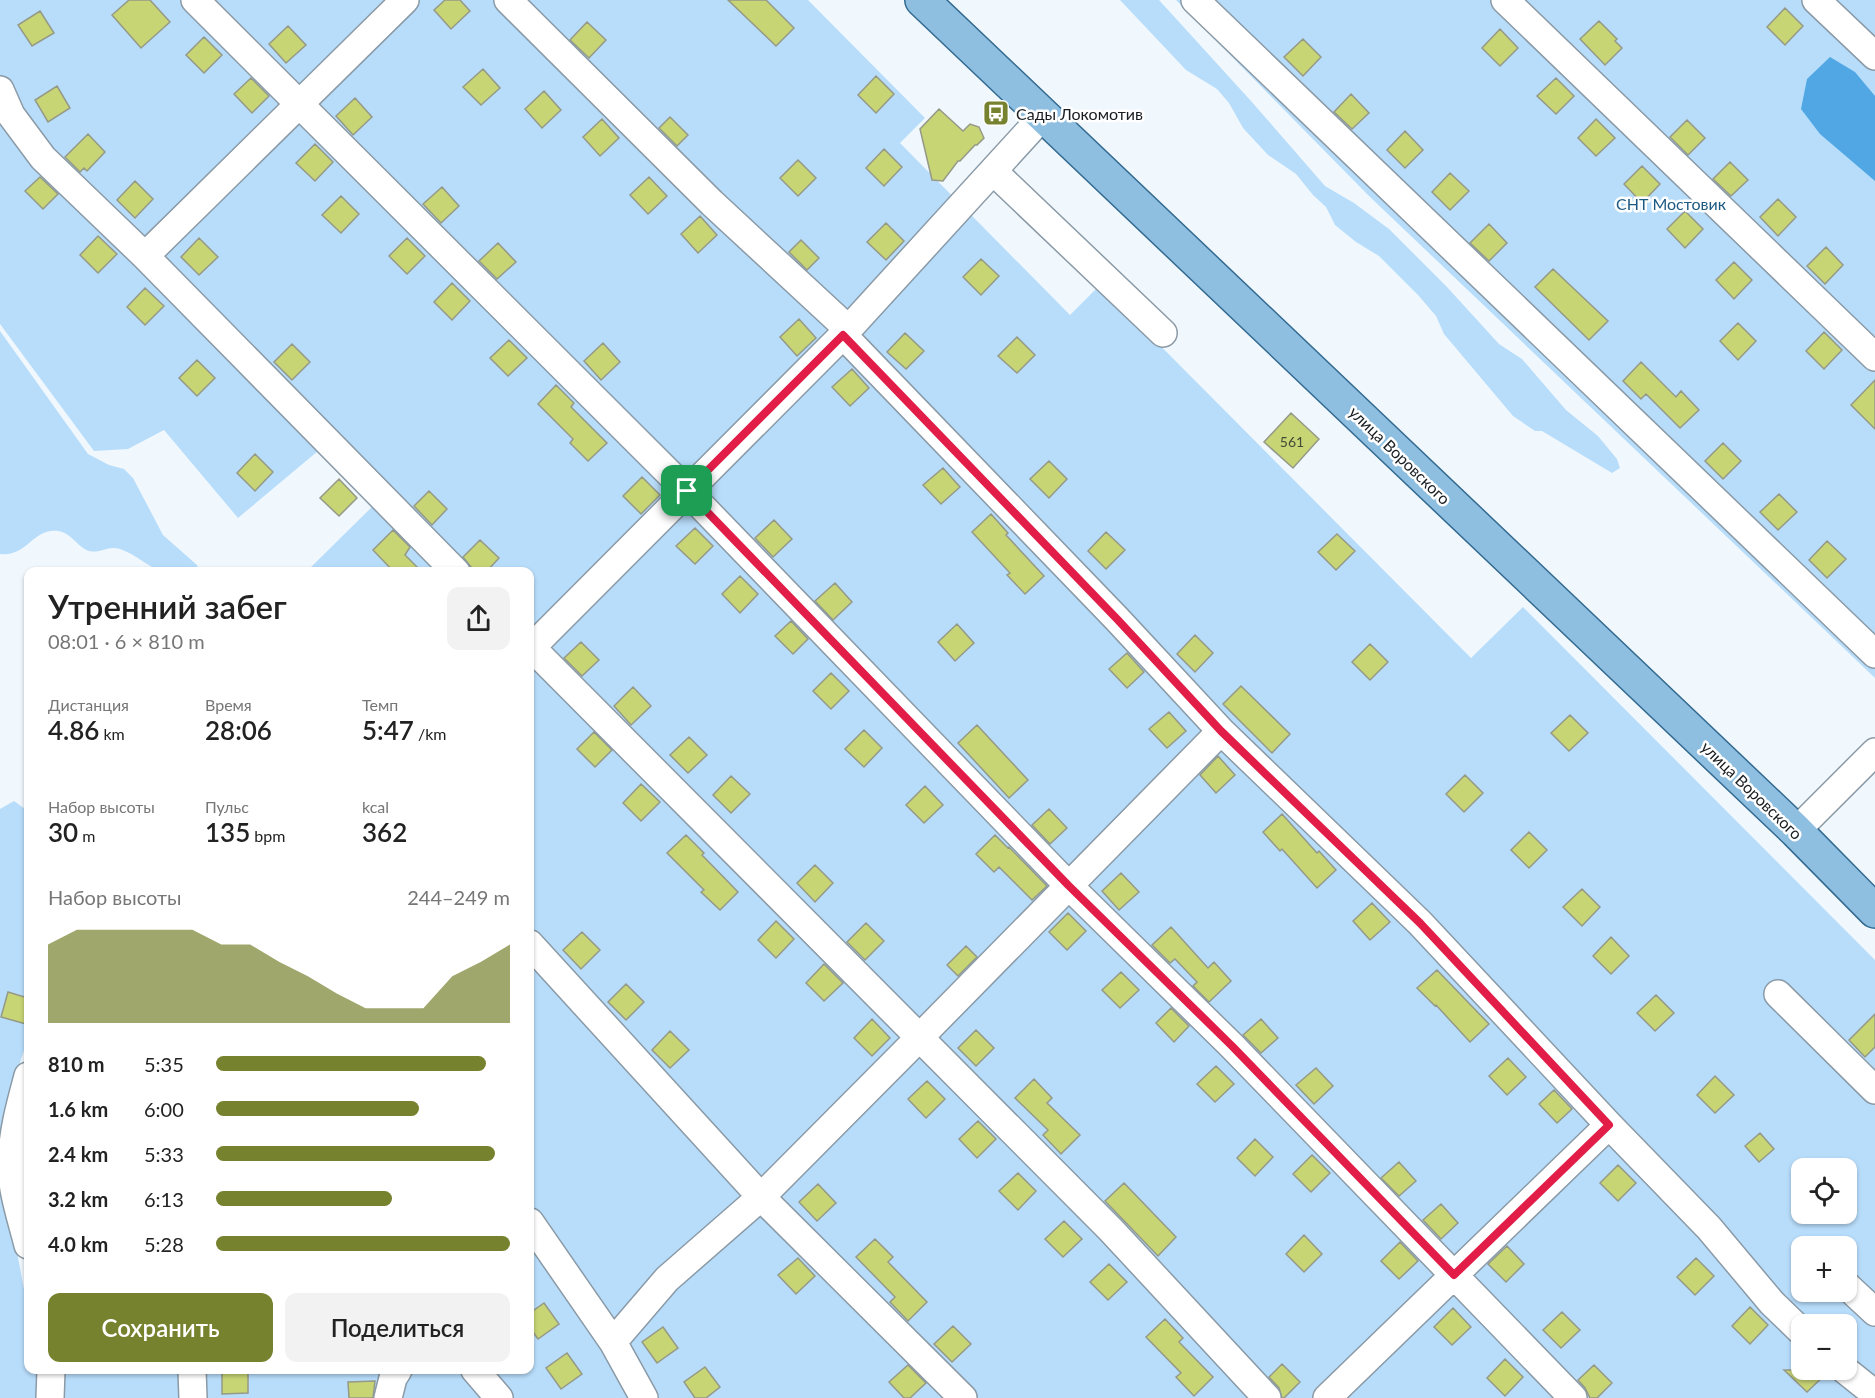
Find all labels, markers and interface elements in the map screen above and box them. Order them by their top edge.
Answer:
bus stop icon: Сады Локомотив [981,98,1011,128]
place label: Сады Локомотив [1016,104,1143,123]
park label: СНТ Мостовик [1616,194,1727,213]
street label: улица Воровского [1346,402,1454,508]
house number: 561 [1280,433,1304,450]
pin [661,465,712,516]
icon: arrive [670,474,703,507]
text: Утренний забег [48,586,287,626]
button: share [447,587,510,650]
text: 08:01 · 6 × 810 m [48,629,205,653]
text: Дистанция [48,695,129,714]
text: Время [205,695,252,714]
text: Темп [362,695,398,714]
text: 4.86 [48,714,99,746]
text: 28:06 [205,714,272,746]
text: 5:47 [362,714,414,746]
text: km [99,724,125,743]
text: /km [414,724,446,743]
street label: улица Воровского [1698,737,1806,843]
text: Набор высоты [48,797,155,816]
text: Пульс [205,797,249,816]
text: kcal [362,797,389,816]
text: 30 [48,816,78,848]
text: 135 [205,816,250,848]
text: 362 [362,816,407,848]
text: m [78,826,95,845]
text: bpm [250,826,285,845]
text: Набор высоты [48,885,181,909]
text: 244–249 m [407,885,510,909]
text: 810 m [48,1052,104,1076]
text: 5:35 [144,1052,184,1076]
text: 1.6 km [48,1097,108,1121]
text: 6:00 [144,1097,184,1121]
text: 2.4 km [48,1142,108,1166]
text: 5:33 [144,1142,184,1166]
map controls [1791,1158,1857,1380]
button: locate [1791,1158,1857,1224]
text: 3.2 km [48,1187,108,1211]
text: 6:13 [144,1187,184,1211]
text: 4.0 km [48,1232,108,1256]
text: 5:28 [144,1232,184,1256]
button: + [1791,1236,1857,1302]
button: Сохранить [48,1293,273,1362]
button: Поделиться [285,1293,510,1362]
button: − [1791,1314,1857,1380]

